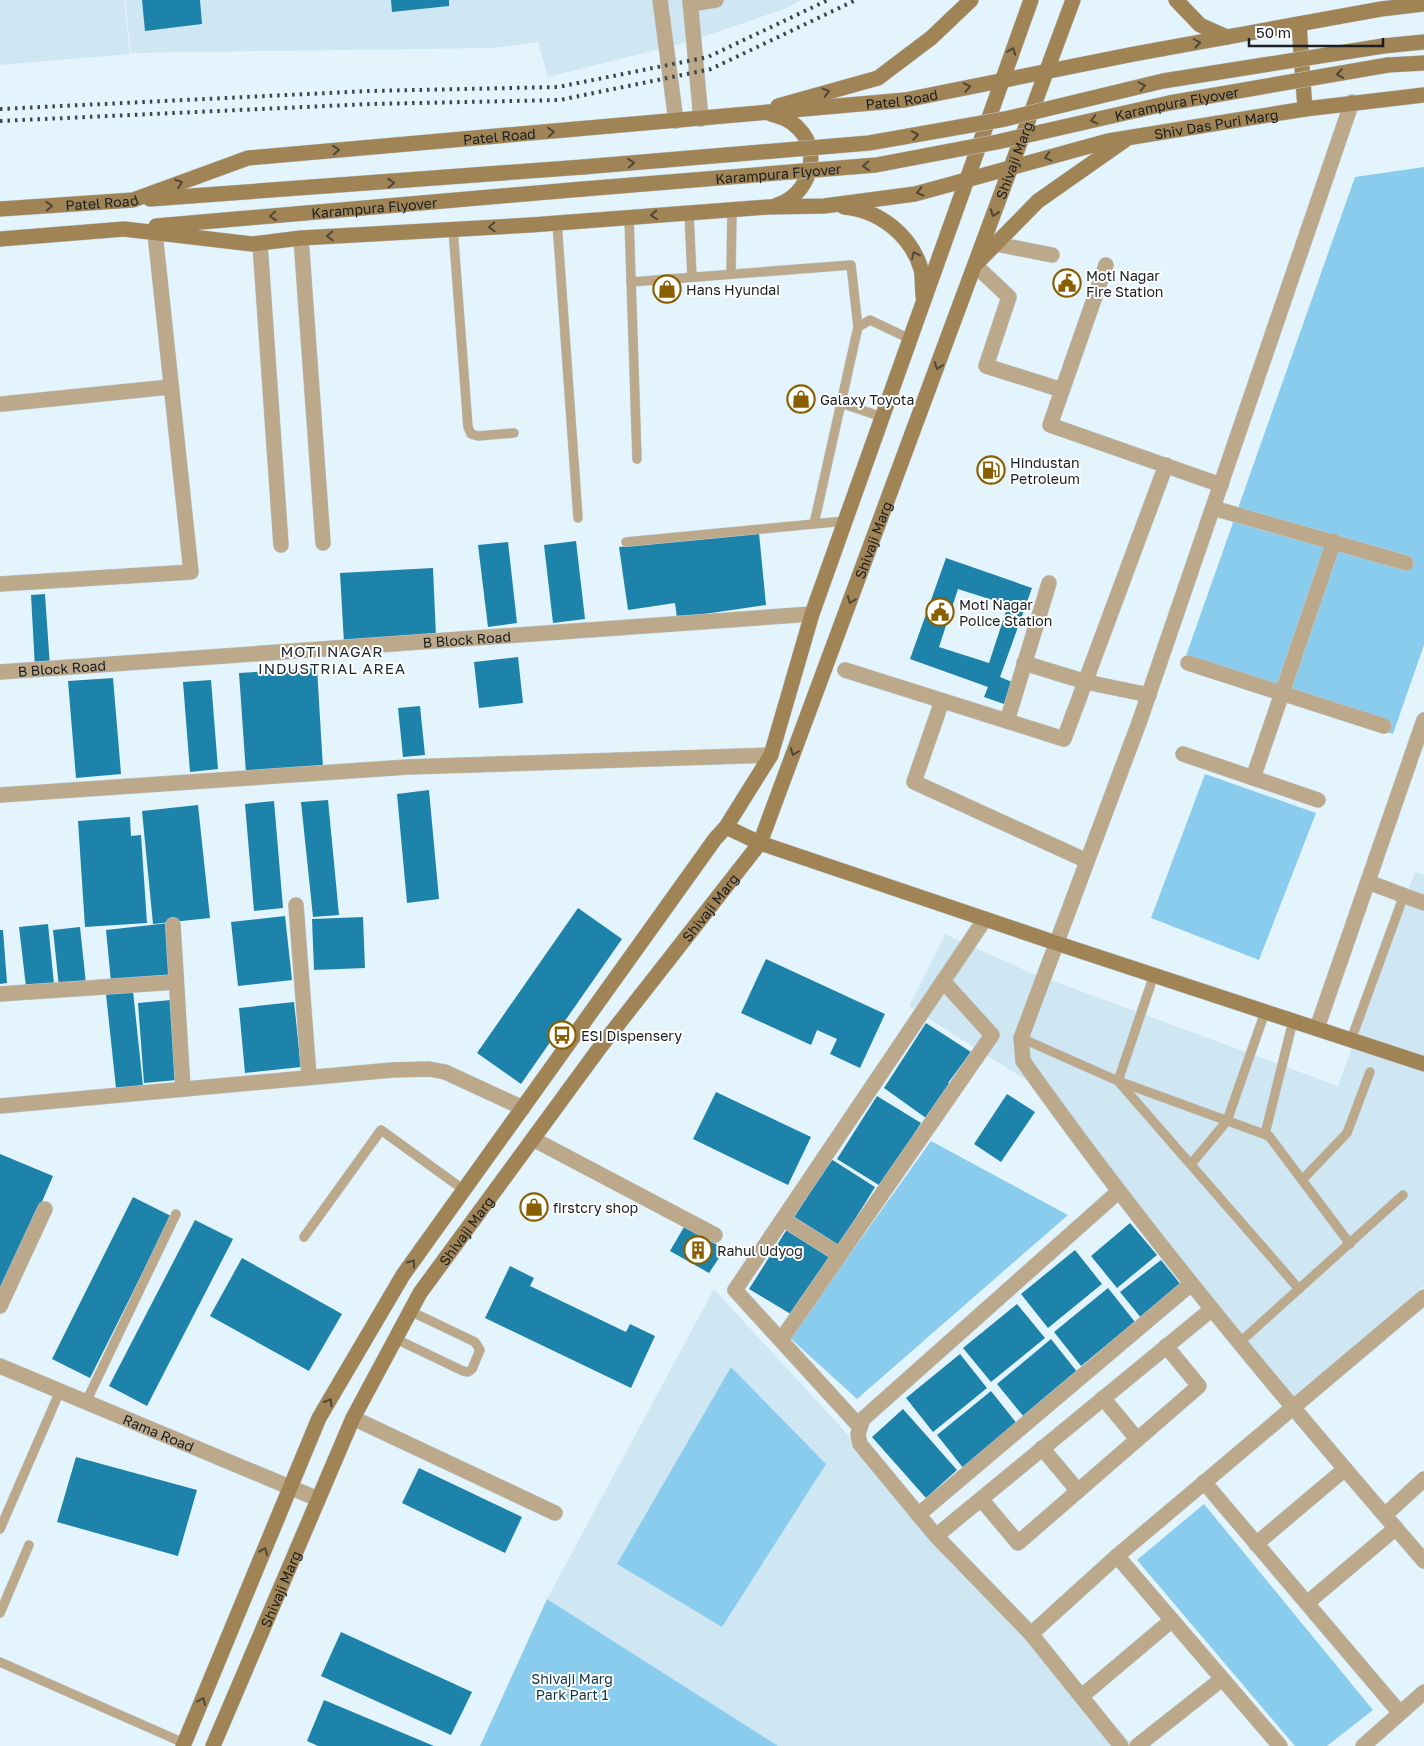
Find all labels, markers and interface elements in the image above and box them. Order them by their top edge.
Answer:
scale bar [1249,15,1383,47]
text: 50 m [1256,23,1291,41]
one-way arrow [1192,38,1201,48]
one-way arrow [1007,47,1017,56]
one-way arrow [1335,68,1344,78]
one-way arrow [1137,81,1146,92]
street label: Karampura Flyover [1113,82,1241,124]
one-way arrow [963,83,972,93]
street label: Patel Road [865,85,939,112]
one-way arrow [822,88,830,98]
street label: Shiv Das Puri Marg [1153,105,1279,142]
one-way arrow [1090,114,1099,125]
street label: Shivaji Marg [991,119,1036,201]
street label: Patel Road [462,124,536,147]
one-way arrow [547,127,555,138]
one-way arrow [910,131,919,141]
one-way arrow [333,145,341,156]
one-way arrow [1044,151,1053,162]
one-way arrow [627,158,635,169]
street label: Karampura Flyover [715,159,843,187]
one-way arrow [862,160,870,171]
one-way arrow [387,177,395,188]
one-way arrow [174,179,183,189]
one-way arrow [915,186,924,197]
street label: Patel Road [65,190,141,213]
street label: Karampura Flyover [311,193,438,221]
one-way arrow [45,200,53,211]
one-way arrow [990,208,1000,217]
one-way arrow [268,210,276,221]
one-way arrow [650,210,658,221]
one-way arrow [487,221,495,232]
one-way arrow [325,231,333,242]
one-way arrow [911,251,921,260]
place label: Moti Nagar Fire Station [1086,267,1163,300]
public building icon: Moti Nagar Fire Station [1052,268,1082,298]
shop icon: Hans Hyundai [652,274,682,304]
place label: Hans Hyundai [686,281,780,298]
one-way arrow [934,361,944,370]
shop icon: Galaxy Toyota [786,384,816,414]
place label: Galaxy Toyota [820,391,914,408]
place label: Hindustan Petroleum [1010,454,1080,487]
fuel station icon: Hindustan Petroleum [976,455,1006,485]
street label: Shivaji Marg [850,499,895,581]
one-way arrow [847,595,857,604]
place label: Moti Nagar Police Station [959,596,1052,629]
public building icon: Moti Nagar Police Station [925,597,955,627]
street label: B Block Road [422,627,512,650]
district label: MOTI NAGAR INDUSTRIAL AREA [258,642,406,677]
street label: B Block Road [17,656,107,679]
one-way arrow [790,747,800,756]
street label: Shivaji Marg [678,870,742,945]
bus stop icon: ESI Dispensery [547,1020,577,1050]
place label: ESI Dispensery [581,1027,682,1044]
street label: Shivaji Marg [435,1192,497,1268]
shop icon: firstcry shop [519,1192,549,1222]
place label: firstcry shop [553,1199,638,1216]
building icon: Rahul Udyog [683,1235,713,1265]
place label: Rahul Udyog [717,1242,803,1259]
one-way arrow [406,1259,415,1268]
one-way arrow [322,1398,332,1407]
street label: Rama Road [121,1410,197,1455]
one-way arrow [258,1547,268,1556]
street label: Shivaji Marg [256,1548,304,1630]
park label: Shivaji Marg Park Part 1 [531,1670,613,1703]
one-way arrow [195,1697,206,1706]

